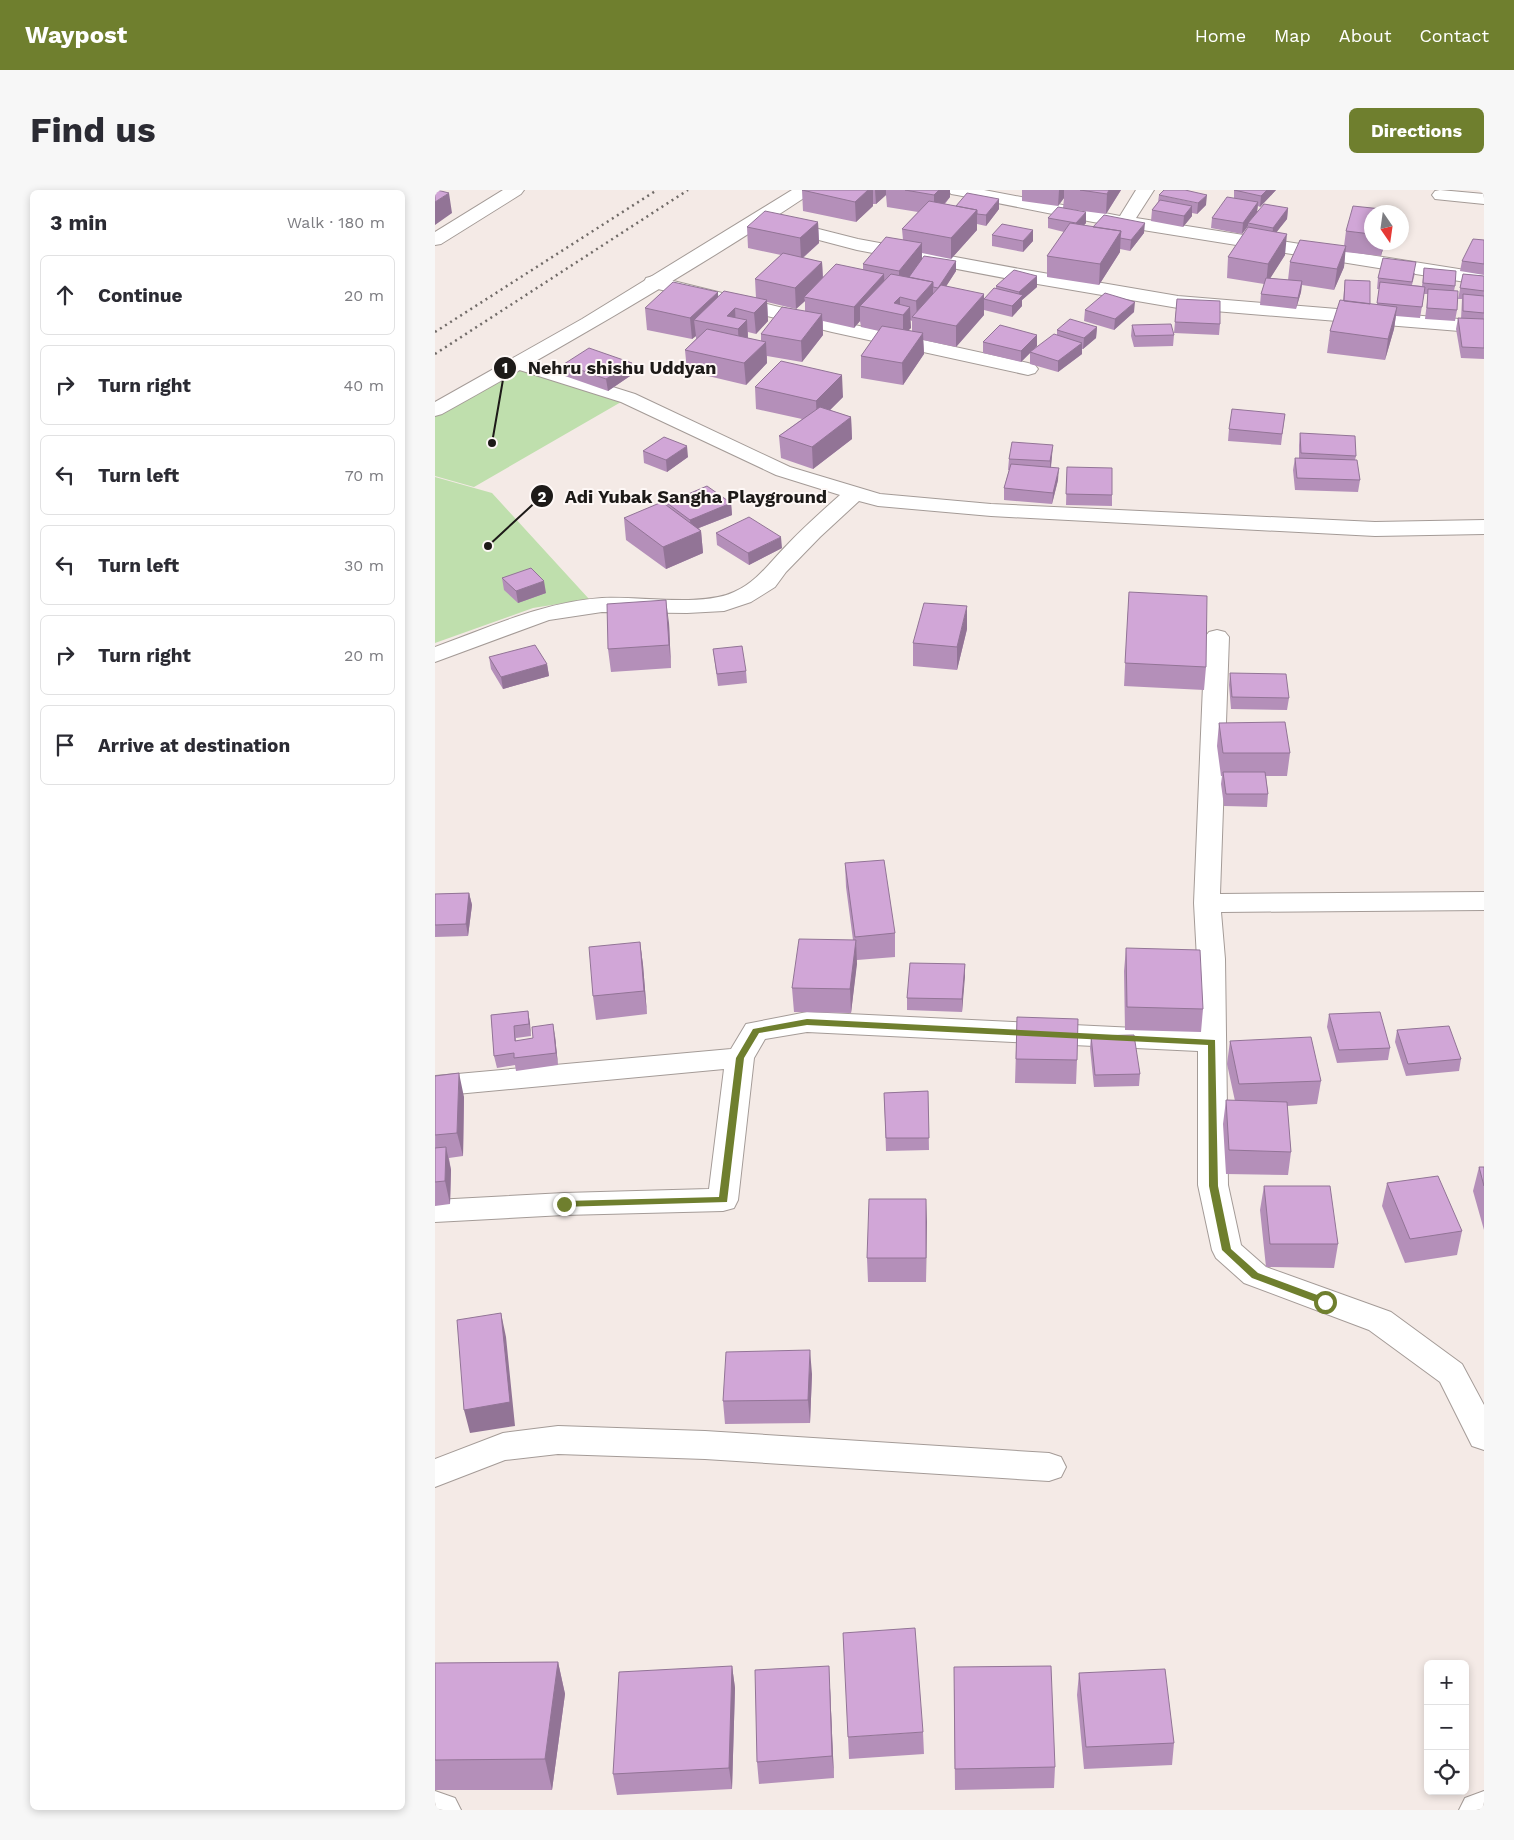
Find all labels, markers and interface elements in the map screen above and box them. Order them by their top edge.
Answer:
text: Waypost [25,21,127,49]
text: Home [1195,25,1246,46]
text: Map [1274,25,1311,46]
text: About [1339,25,1391,46]
text: Contact [1419,25,1489,46]
button: Directions [1349,108,1484,153]
text: Find us [30,109,156,151]
north arrow [1364,205,1409,250]
text: 3 min [50,210,107,235]
text: Walk · 180 m [287,213,385,232]
icon: ahead [51,281,79,309]
text: Continue [98,284,182,307]
text: 20 m [344,286,384,305]
callout: Nehru shishu Uddyan [492,351,726,384]
text: Nehru shishu Uddyan [528,357,716,378]
text: 1 [502,359,508,377]
icon: right [51,371,79,399]
text: Turn right [98,374,191,397]
text: 40 m [344,376,384,395]
icon: left [51,461,79,489]
text: Turn left [98,464,179,487]
text: 70 m [345,466,384,485]
callout: Adi Yubak Sangha Playground [530,480,838,513]
text: Adi Yubak Sangha Playground [565,486,827,507]
text: 2 [538,488,547,506]
icon: left [51,551,79,579]
text: Turn left [98,554,179,577]
text: 30 m [344,556,384,575]
icon: right [51,641,79,669]
text: Turn right [98,644,191,667]
text: 20 m [344,646,384,665]
icon: arrive [51,731,79,759]
text: Arrive at destination [98,734,290,757]
route end [553,1193,576,1216]
route start [1314,1291,1337,1314]
map controls [1424,1660,1469,1795]
button: + [1424,1660,1469,1705]
button: − [1424,1705,1469,1750]
button: locate [1424,1750,1469,1795]

